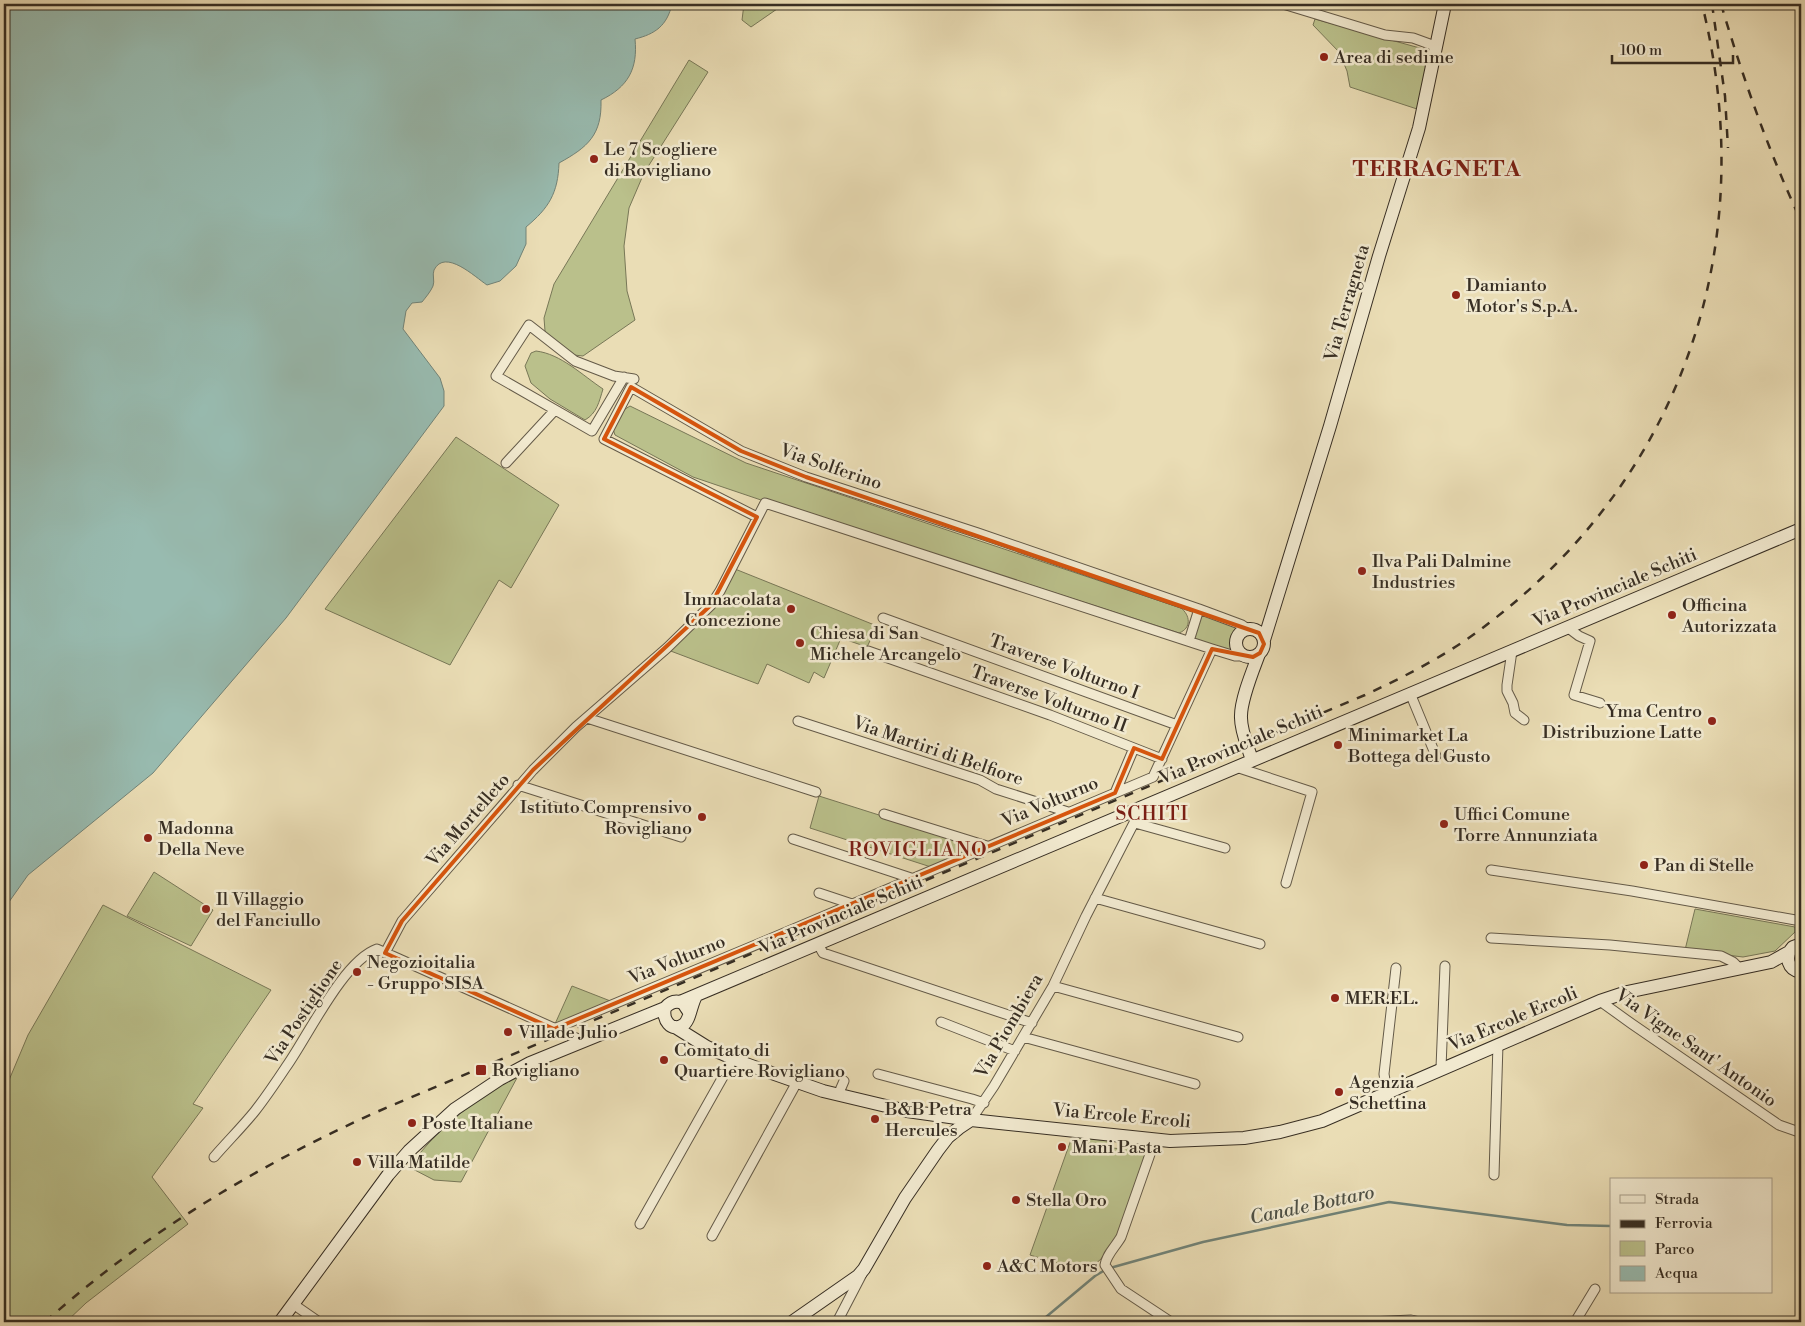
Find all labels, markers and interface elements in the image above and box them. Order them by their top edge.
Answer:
scale bar [1612,32,1734,64]
text: 100 m [1620,41,1662,60]
place label: Area di sedime [1333,46,1454,69]
marker: Area di sedime [1318,51,1330,63]
place label: Le 7 Scogliere di Rovigliano [604,138,717,182]
marker: Le 7 Scogliere di Rovigliano [588,153,600,165]
district label: TERRAGNETA [1353,156,1522,183]
street label: Via Terragneta [1319,241,1375,365]
place label: Damianto Motor's S.p.A. [1466,274,1578,318]
marker: Damianto Motor's S.p.A. [1450,289,1462,301]
street label: Via Solferino [776,438,885,495]
street label: Via Provinciale Schiti [1529,543,1701,633]
place label: Ilva Pali Dalmine Industries [1372,550,1511,594]
marker: Ilva Pali Dalmine Industries [1356,565,1368,577]
place label: Immacolata Concezione [684,588,782,632]
place label: Officina Autorizzata [1681,594,1778,638]
marker: Immacolata Concezione [785,603,797,615]
marker: Officina Autorizzata [1666,609,1678,621]
place label: Chiesa di San Michele Arcangelo [810,622,961,666]
street label: Traverse Volturno I [986,629,1142,705]
marker: Chiesa di San Michele Arcangelo [794,637,806,649]
street label: Traverse Volturno II [968,660,1130,738]
street label: Via Provinciale Schiti [1155,700,1327,790]
place label: Yma Centro Distribuzione Latte [1542,700,1702,744]
street label: Via Martiri di Belfiore [849,711,1026,791]
marker: Yma Centro Distribuzione Latte [1706,715,1718,727]
place label: Minimarket La Bottega del Gusto [1347,724,1491,768]
marker: Minimarket La Bottega del Gusto [1332,739,1344,751]
street label: Via Mortelleto [421,769,515,872]
street label: Via Volturno [997,771,1102,833]
place label: Istituto Comprensivo Rovigliano [520,796,692,840]
district label: SCHITI [1115,802,1189,826]
place label: Uffici Comune Torre Annunziata [1454,803,1599,847]
marker: Istituto Comprensivo Rovigliano [696,811,708,823]
place label: Madonna Della Neve [158,817,245,861]
marker: Uffici Comune Torre Annunziata [1438,818,1450,830]
marker: Madonna Della Neve [142,832,154,844]
district label: ROVIGLIANO [848,838,988,863]
place label: Pan di Stelle [1654,854,1754,877]
marker: Pan di Stelle [1638,859,1650,871]
street label: Via Provinciale Schiti [755,870,927,960]
place label: Il Villaggio del Fanciullo [216,888,321,932]
marker: Il Villaggio del Fanciullo [200,903,212,915]
street label: Via Volturno [624,930,729,990]
place label: Negozioitalia - Gruppo SISA [367,951,484,995]
street label: Via Postiglione [260,955,348,1070]
marker: Negozioitalia - Gruppo SISA [351,966,363,978]
street label: Via Piombiera [969,969,1049,1083]
street label: Via Ercole Ercoli [1444,981,1581,1057]
street label: Via Vigne Sant' Antonio [1610,983,1781,1112]
place label: MER.EL. [1345,987,1418,1010]
marker: MER.EL. [1329,992,1341,1004]
place label: Villade Julio [517,1021,618,1044]
marker: Villade Julio [502,1026,514,1038]
place label: Comitato di Quartiere Rovigliano [674,1039,845,1083]
marker: Comitato di Quartiere Rovigliano [658,1054,670,1066]
place label: Rovigliano [492,1059,580,1082]
marker: Rovigliano [474,1063,488,1077]
place label: Agenzia Schettina [1348,1071,1428,1115]
marker: Agenzia Schettina [1333,1086,1345,1098]
place label: B&B Petra Hercules [884,1098,973,1142]
street label: Via Ercole Ercoli [1051,1098,1192,1133]
place label: Poste Italiane [422,1112,533,1135]
marker: B&B Petra Hercules [869,1113,881,1125]
marker: Poste Italiane [406,1117,418,1129]
place label: Mani Pasta [1072,1136,1163,1159]
marker: Mani Pasta [1056,1141,1068,1153]
place label: Villa Matilde [366,1151,470,1174]
marker: Villa Matilde [351,1156,363,1168]
legend [1610,1178,1772,1294]
water label: Canale Bottaro [1247,1180,1377,1230]
place label: Stella Oro [1026,1189,1107,1212]
text: Strada [1655,1190,1699,1209]
marker: Stella Oro [1010,1194,1022,1206]
text: Ferrovia [1655,1214,1713,1233]
text: Parco [1655,1240,1694,1259]
place label: A&C Motors [996,1255,1098,1278]
marker: A&C Motors [981,1260,993,1272]
text: Acqua [1654,1264,1698,1283]

